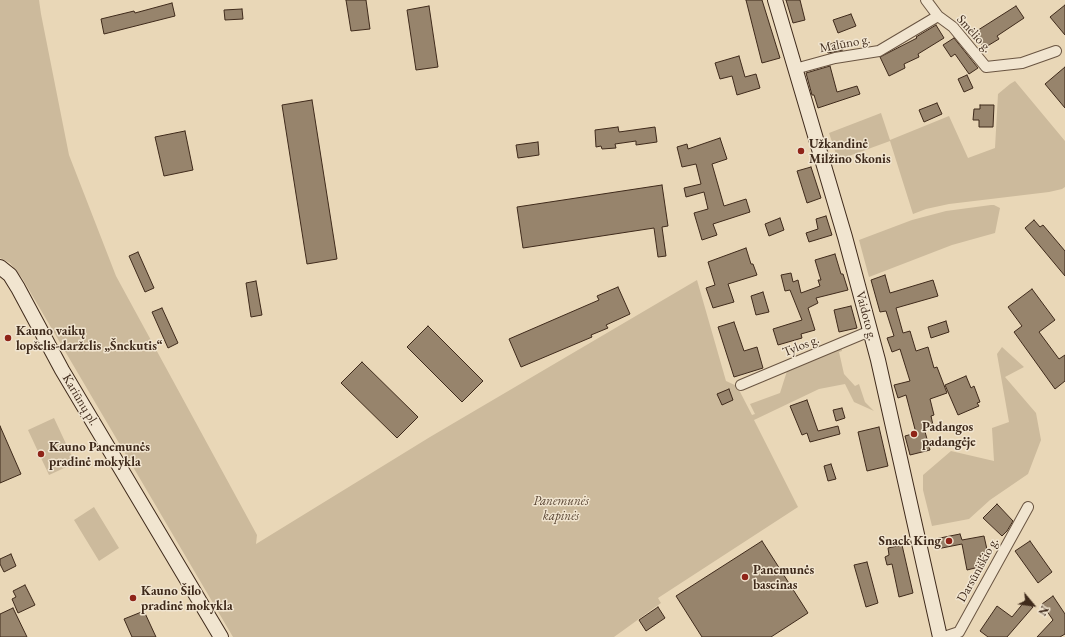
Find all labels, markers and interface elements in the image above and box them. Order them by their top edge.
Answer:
street label: Smėlio g. [953,12,995,56]
street label: Malūno g. [818,31,872,57]
place label: Užkandinė Milžino Skonis [809,136,891,167]
marker: Užkandinė Milžino Skonis [796,146,806,156]
street label: Vaidoto g. [852,290,880,342]
place label: Kauno vaikų lopšelis-darželis „Šnekutis“ [16,323,163,354]
street label: Tylos g. [780,332,822,360]
marker: Kauno vaikų lopšelis-darželis „Šnekutis“ [3,333,13,343]
street label: Kariūnų pl. [59,371,101,429]
place label: Padangos padangėje [922,419,976,450]
marker: Padangos padangėje [909,429,919,439]
place label: Kauno Panemunės pradinė mokykla [49,439,150,470]
marker: Kauno Panemunės pradinė mokykla [36,449,46,459]
park label: Panemunės kapinės [533,493,589,524]
place label: Snack King [878,533,941,549]
street label: Darsūniškio g. [954,535,1002,605]
marker: Snack King [944,536,954,546]
place label: Panemunės baseinas [753,562,814,593]
marker: Panemunės baseinas [740,572,750,582]
place label: Kauno Šilo pradinė mokykla [141,583,233,614]
north arrow [1013,585,1053,625]
marker: Kauno Šilo pradinė mokykla [128,593,138,603]
text: N [1035,604,1052,618]

